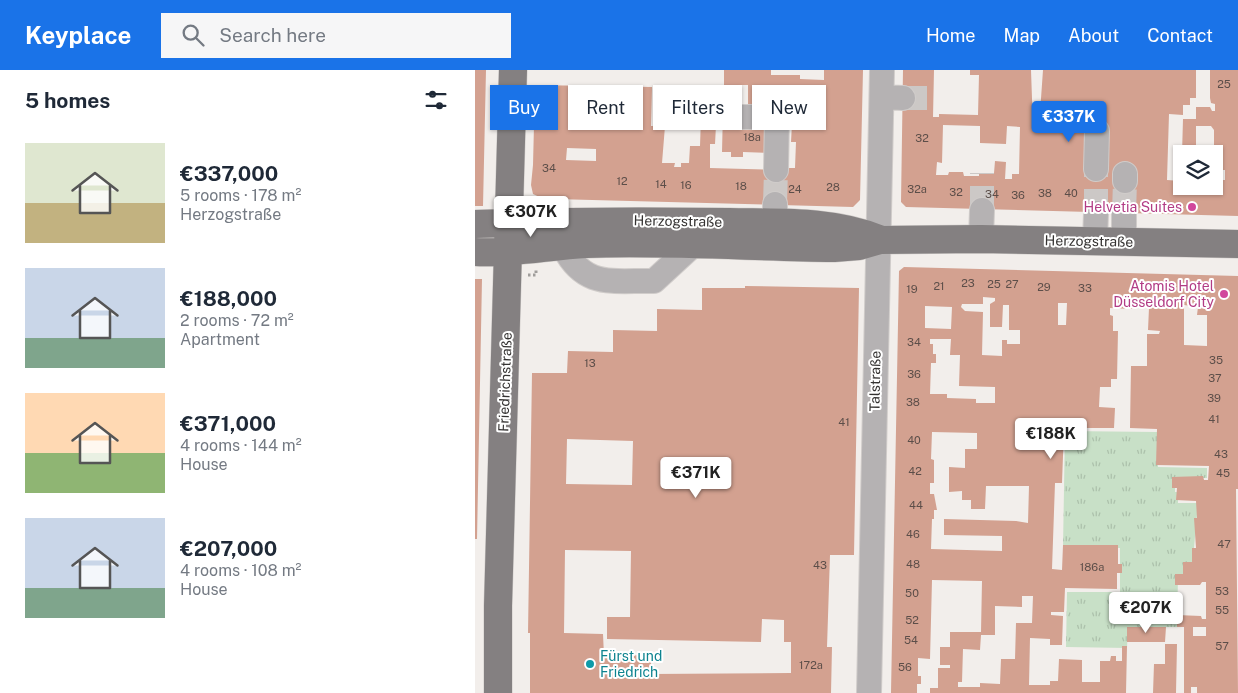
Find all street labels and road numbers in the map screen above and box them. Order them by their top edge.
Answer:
street label: Herzogstraße [634,212,723,230]
street label: Herzogstraße [1045,232,1134,250]
street label: Friedrichstraße [495,332,515,432]
street label: Talstraße [866,350,884,412]

